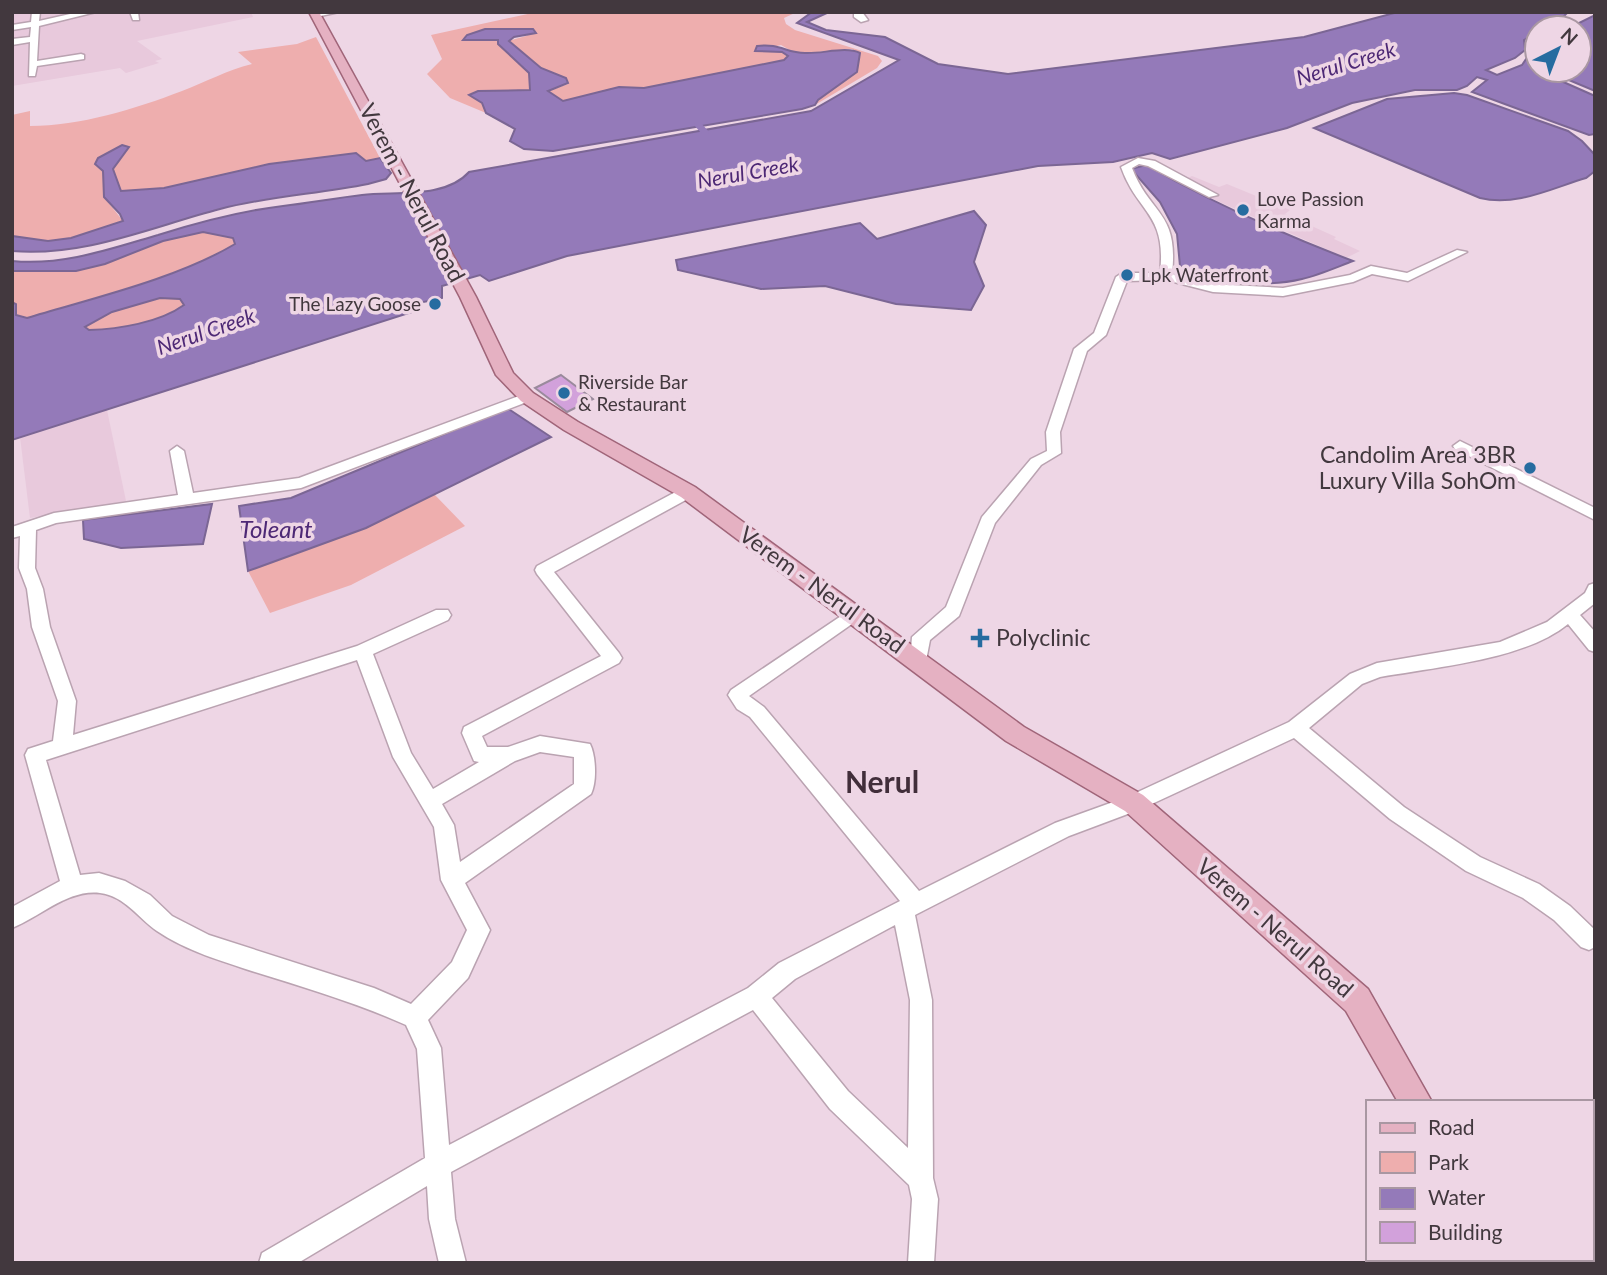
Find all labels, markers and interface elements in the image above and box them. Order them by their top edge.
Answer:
north arrow [1523,14,1593,84]
text: N [1557,23,1583,49]
water label: Nerul Creek [1293,35,1399,89]
street label: Verem - Nerul Road [354,98,472,287]
water label: Nerul Creek [695,150,801,193]
place label: Love Passion Karma [1257,187,1364,232]
marker: Love Passion Karma [1235,202,1251,218]
place label: Lpk Waterfront [1141,263,1269,286]
marker: Lpk Waterfront [1119,267,1135,283]
place label: The Lazy Goose [289,292,421,315]
marker: The Lazy Goose [427,296,443,312]
water label: Nerul Creek [153,302,259,359]
place label: Riverside Bar & Restaurant [578,370,688,415]
marker: Riverside Bar & Restaurant [556,385,572,401]
place label: Candolim Area 3BR Luxury Villa SohOm [1319,440,1517,494]
marker: Candolim Area 3BR Luxury Villa SohOm [1522,460,1538,476]
water label: Toleant [239,514,313,543]
street label: Verem - Nerul Road [734,520,911,659]
place label: Polyclinic [996,623,1090,651]
marker: Polyclinic [970,628,990,648]
district label: Nerul [845,763,919,799]
street label: Verem - Nerul Road [1192,852,1360,1003]
legend [1366,1100,1593,1261]
text: Road [1428,1114,1475,1139]
text: Park [1428,1149,1469,1174]
text: Water [1428,1184,1485,1209]
text: Building [1428,1219,1503,1244]

